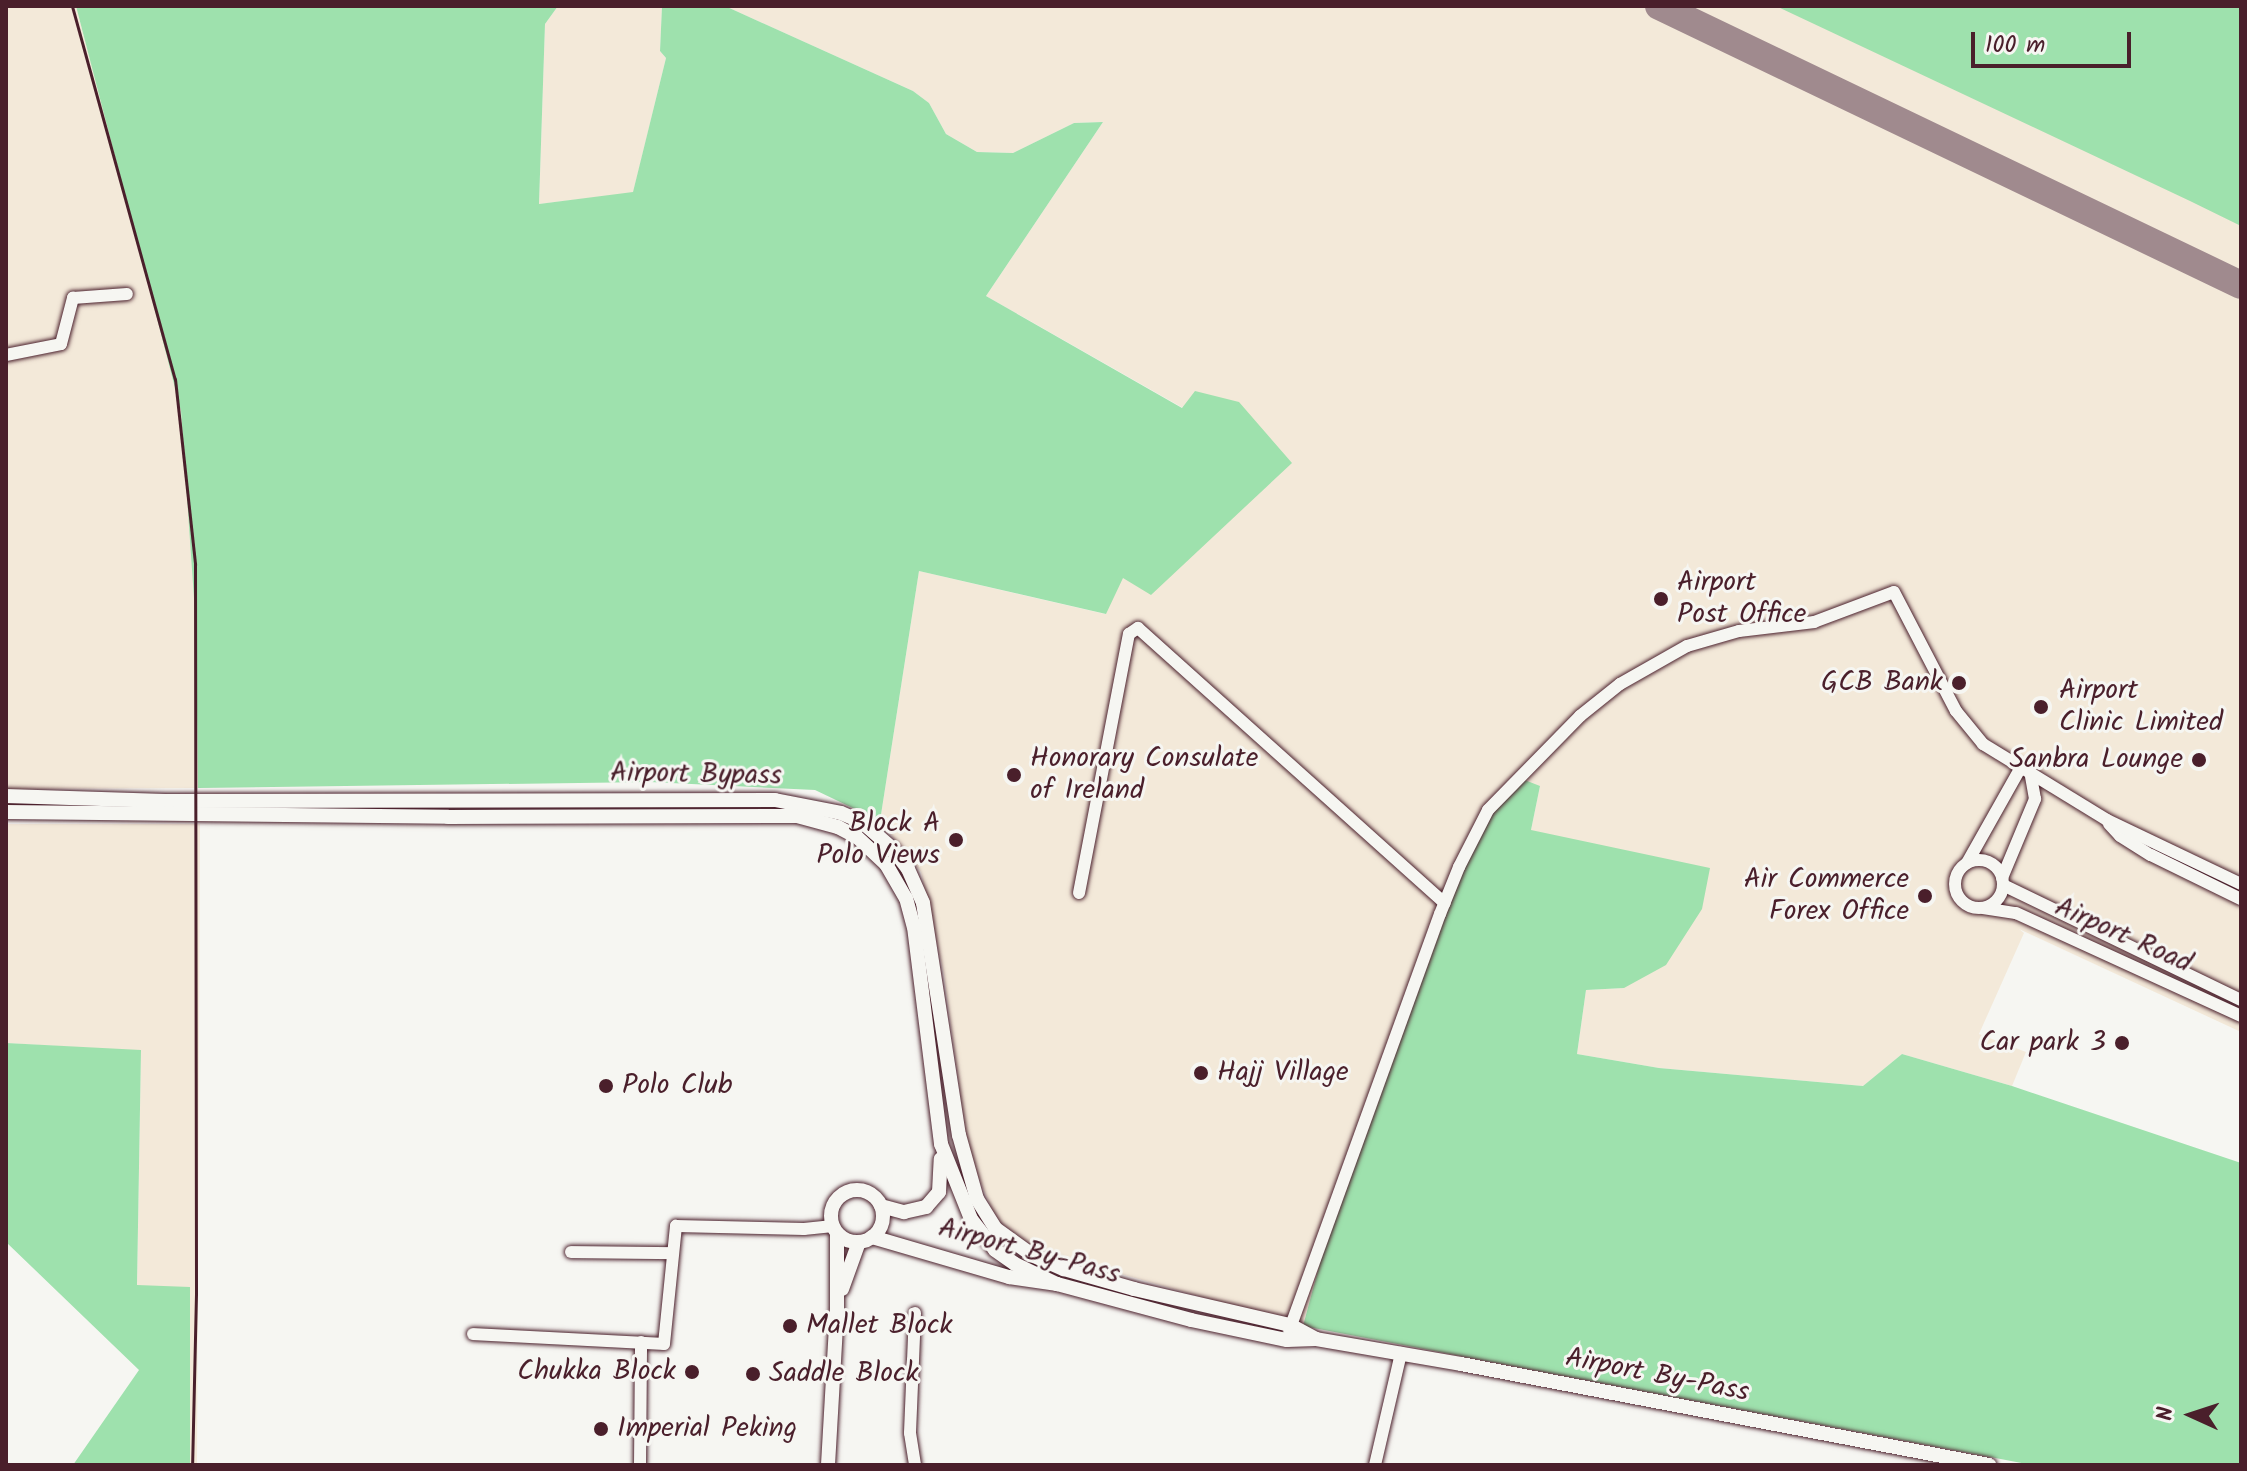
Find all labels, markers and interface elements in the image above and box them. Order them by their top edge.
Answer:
scale bar [1975,16,2135,66]
text: 100 m [1985,26,2045,65]
place label: Airport Post Office [1677,566,1806,632]
marker: Airport Post Office [1652,590,1670,608]
place label: GCB Bank [1821,666,1943,700]
marker: GCB Bank [1950,674,1968,692]
place label: Airport Clinic Limited [2059,674,2223,740]
marker: Airport Clinic Limited [2030,696,2052,718]
place label: Honorary Consulate of Ireland [1030,742,1258,808]
place label: Sanbra Lounge [2009,743,2183,777]
marker: Sanbra Lounge [2190,751,2208,769]
street label: Airport Bypass [610,757,782,793]
marker: Honorary Consulate of Ireland [1005,766,1023,784]
place label: Block A Polo Views [816,807,940,873]
marker: Block A Polo Views [947,831,965,849]
place label: Air Commerce Forex Office [1744,863,1909,929]
marker: Air Commerce Forex Office [1916,887,1934,905]
street label: Airport Road [2049,891,2197,981]
place label: Car park 3 [1979,1026,2106,1060]
marker: Car park 3 [2113,1034,2131,1052]
place label: Hajj Village [1217,1056,1349,1090]
marker: Hajj Village [1192,1064,1210,1082]
place label: Polo Club [622,1069,732,1103]
marker: Polo Club [597,1077,615,1095]
street label: Airport By-Pass [935,1212,1123,1292]
place label: Mallet Block [806,1309,953,1343]
marker: Mallet Block [781,1317,799,1335]
street label: Airport By-Pass [1562,1342,1752,1410]
place label: Chukka Block [517,1355,676,1389]
place label: Saddle Block [769,1357,919,1391]
marker: Chukka Block [683,1363,701,1381]
marker: Saddle Block [744,1365,762,1383]
north arrow [2151,1375,2231,1455]
text: N [2149,1406,2184,1422]
place label: Imperial Peking [617,1412,797,1446]
marker: Imperial Peking [592,1420,610,1438]

